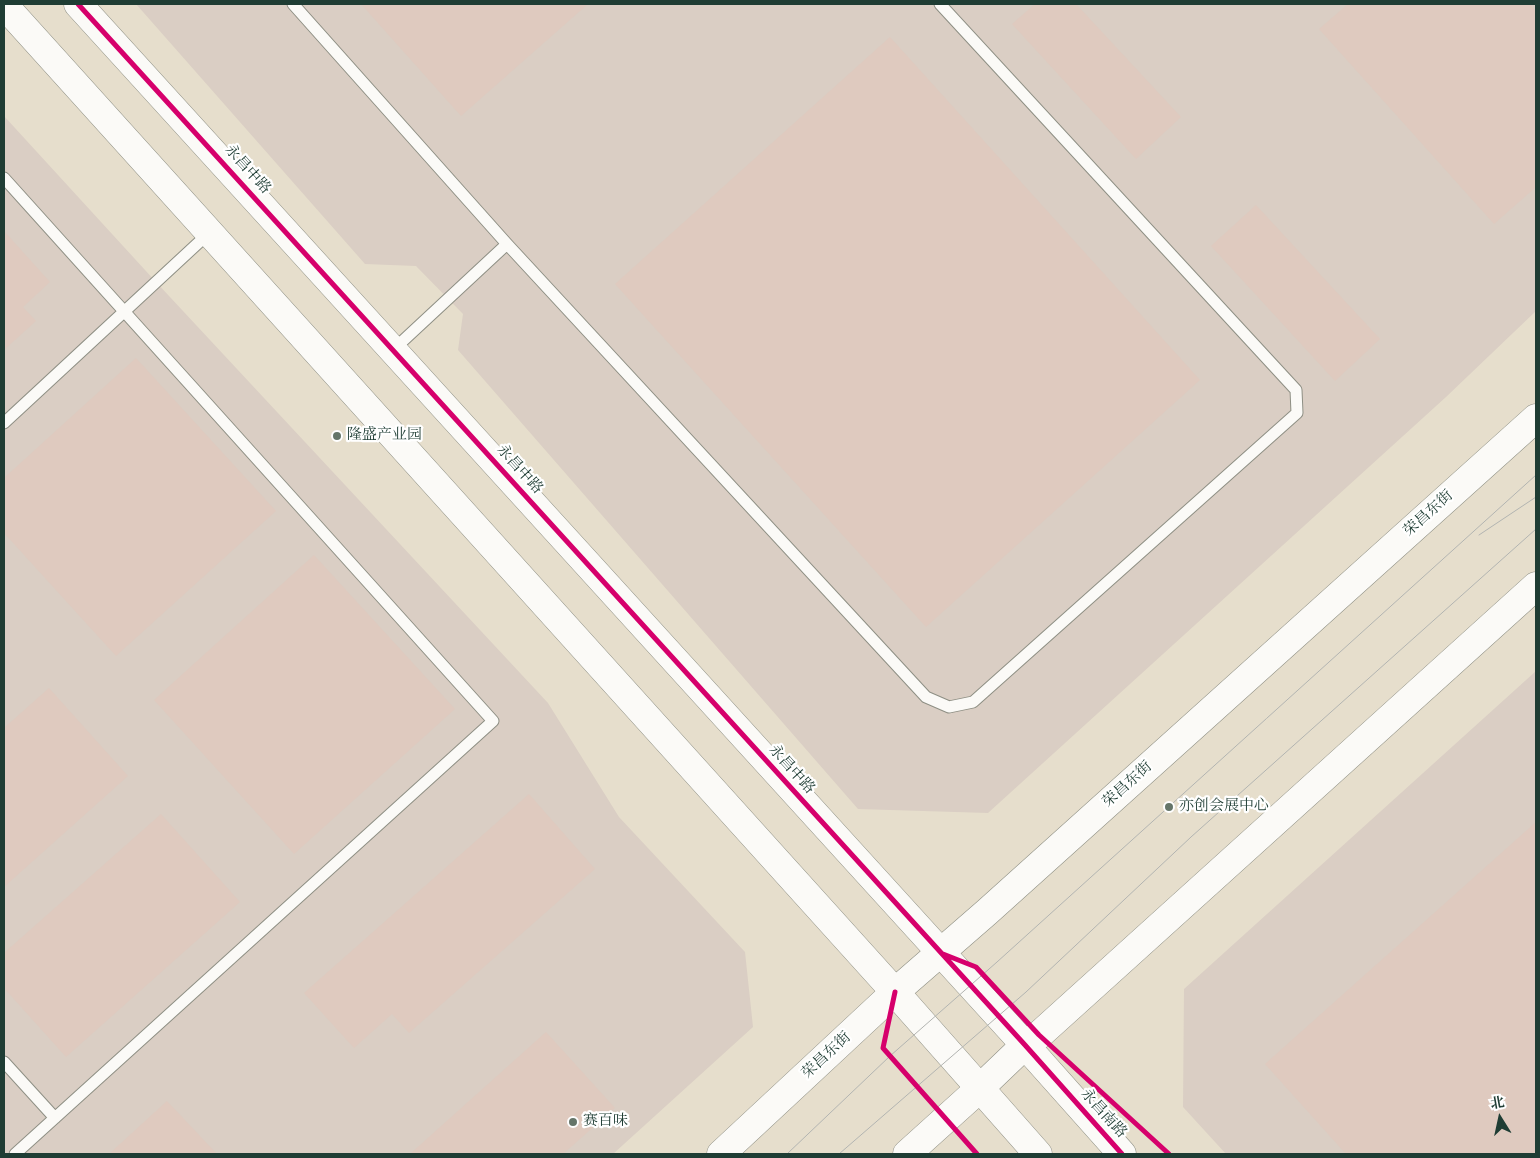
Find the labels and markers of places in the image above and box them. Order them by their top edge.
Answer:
place label: 隆盛产业园 [347,427,422,445]
marker: 隆盛产业园 [331,430,343,442]
place label: 亦创会展中心 [1179,798,1269,816]
marker: 亦创会展中心 [1163,801,1175,813]
place label: 赛百味 [583,1113,628,1131]
marker: 赛百味 [567,1116,579,1128]

